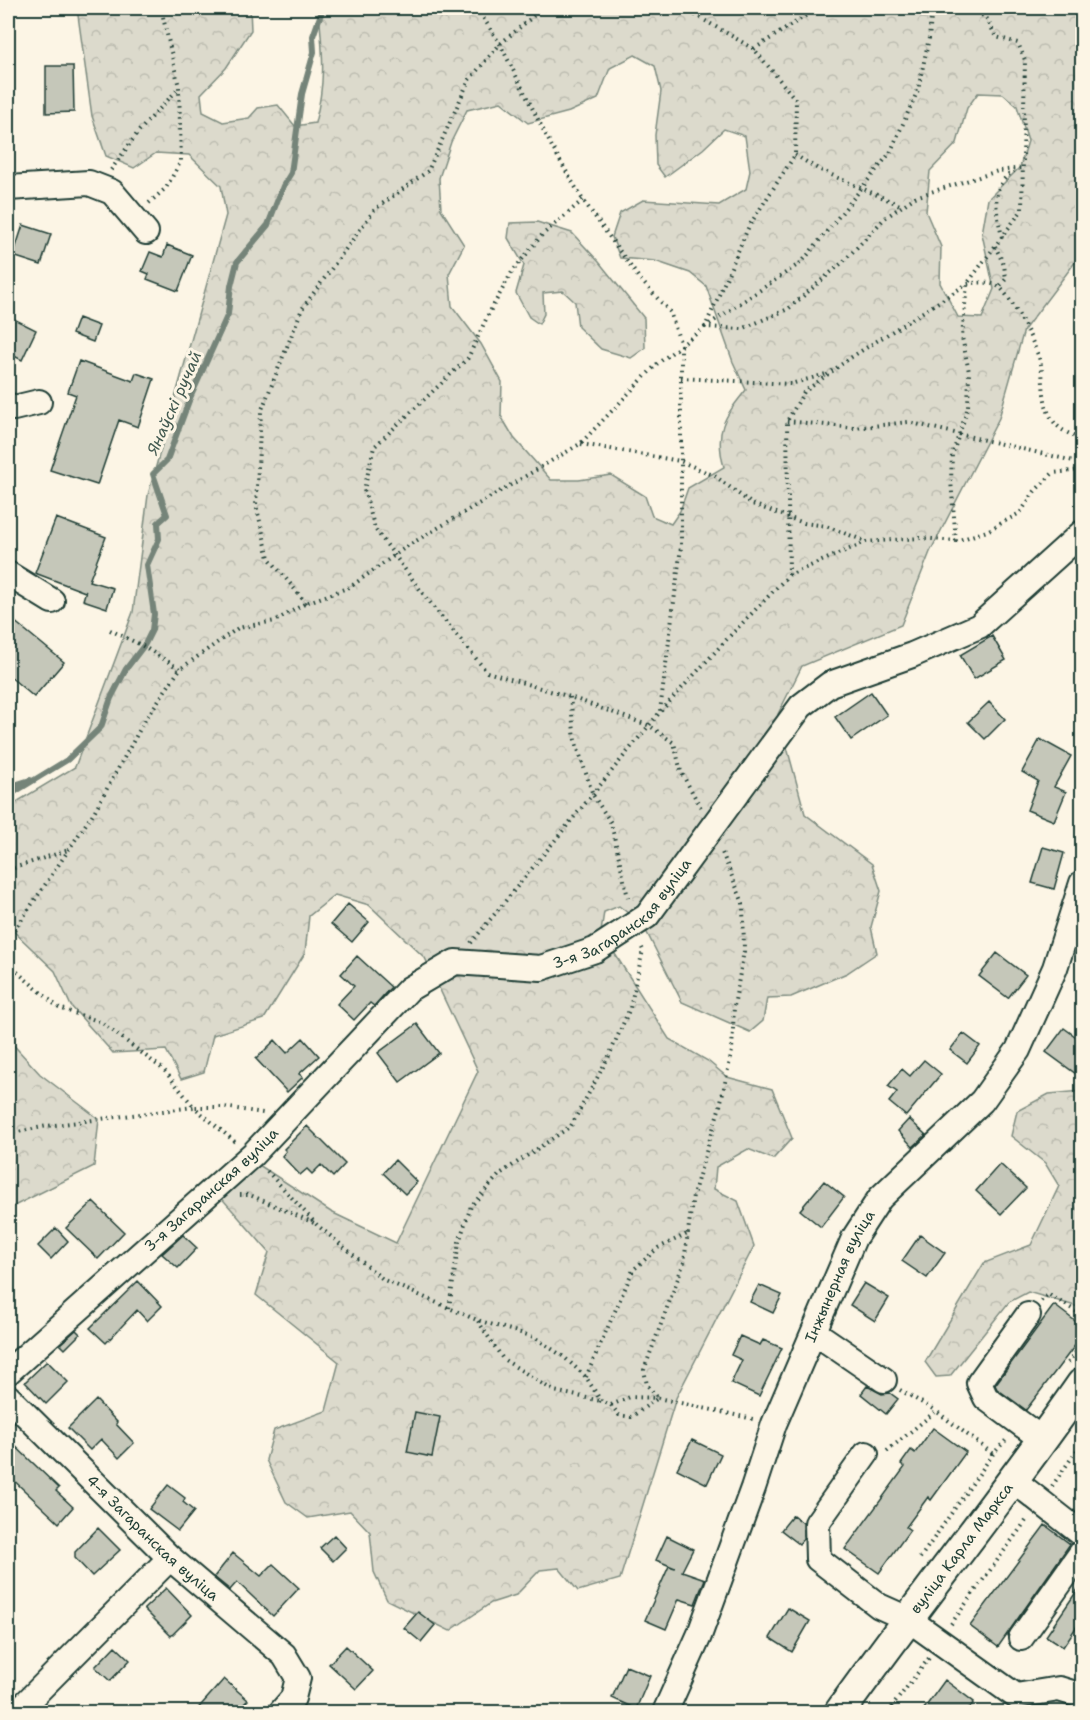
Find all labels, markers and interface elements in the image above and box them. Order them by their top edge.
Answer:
water label: Янаўскі ручай [141,348,206,459]
street label: 3-я Загаранская вуліца [550,854,696,973]
street label: 3-я Загаранская вуліца [140,1123,283,1256]
street label: Інжынерная вуліца [800,1206,880,1345]
street label: 4-я Загаранская вуліца [82,1470,224,1606]
street label: вуліца Карла Маркса [906,1478,1018,1618]

